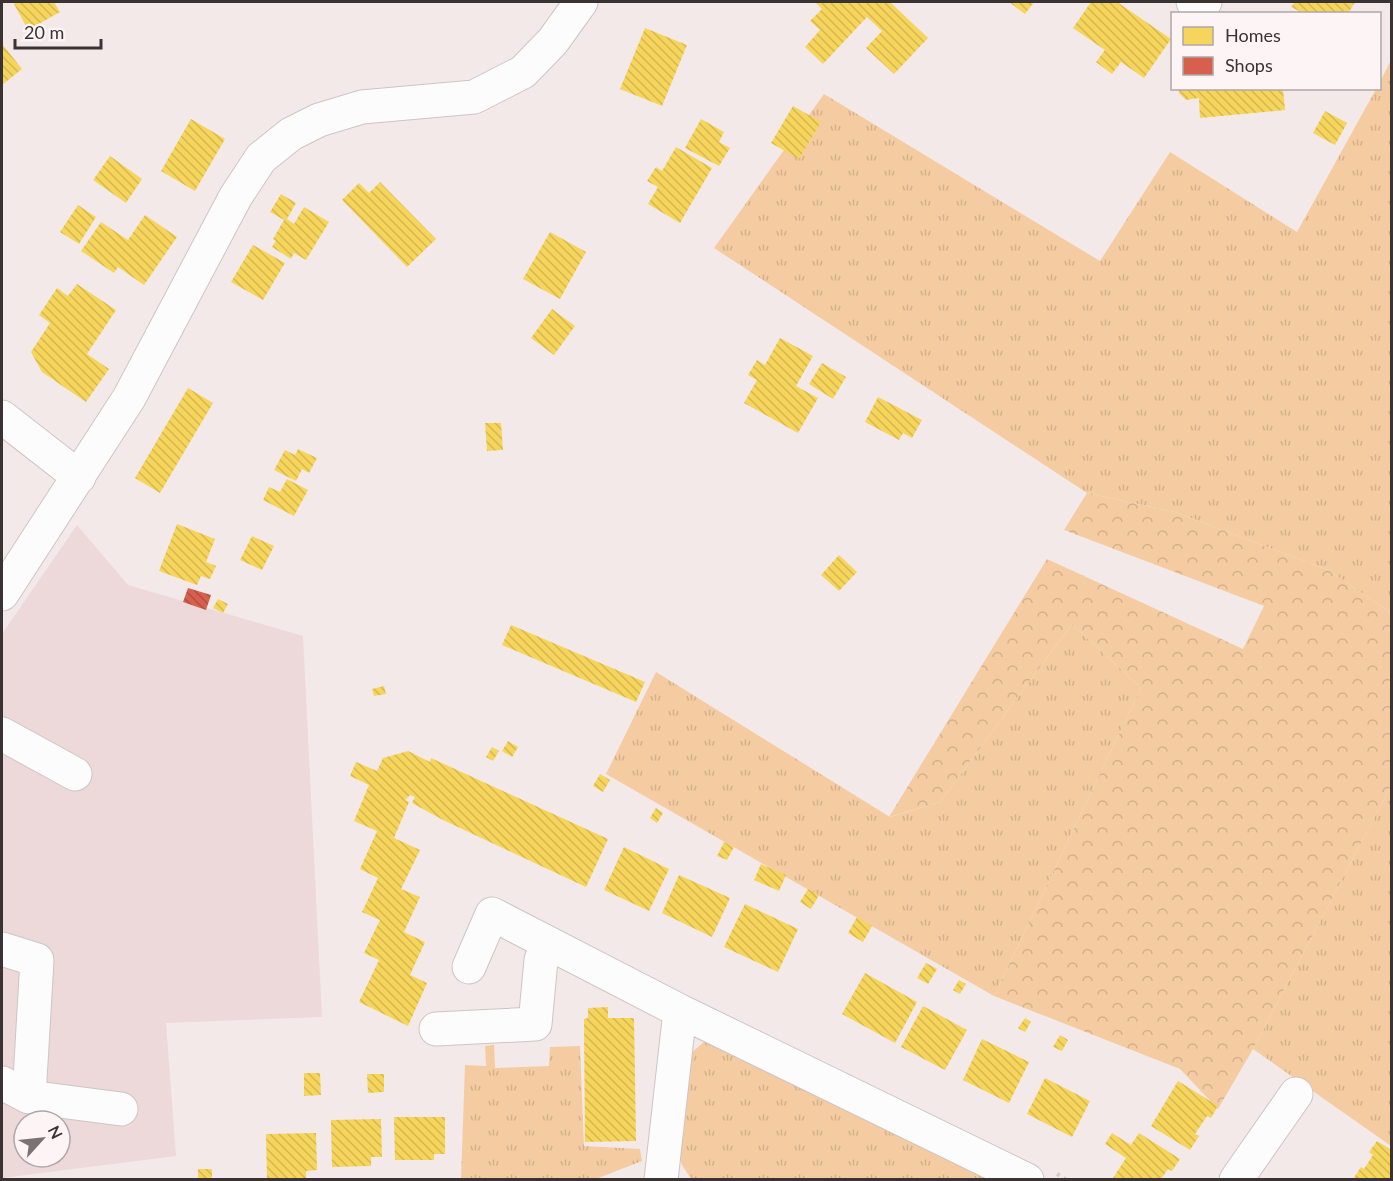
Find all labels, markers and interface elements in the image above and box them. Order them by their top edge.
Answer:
scale bar [15,12,100,50]
legend [1171,12,1381,90]
text: 20 m [24,21,64,43]
text: Homes [1225,24,1281,46]
text: Shops [1225,54,1273,76]
north arrow [12,1109,72,1169]
text: N [45,1122,67,1142]

